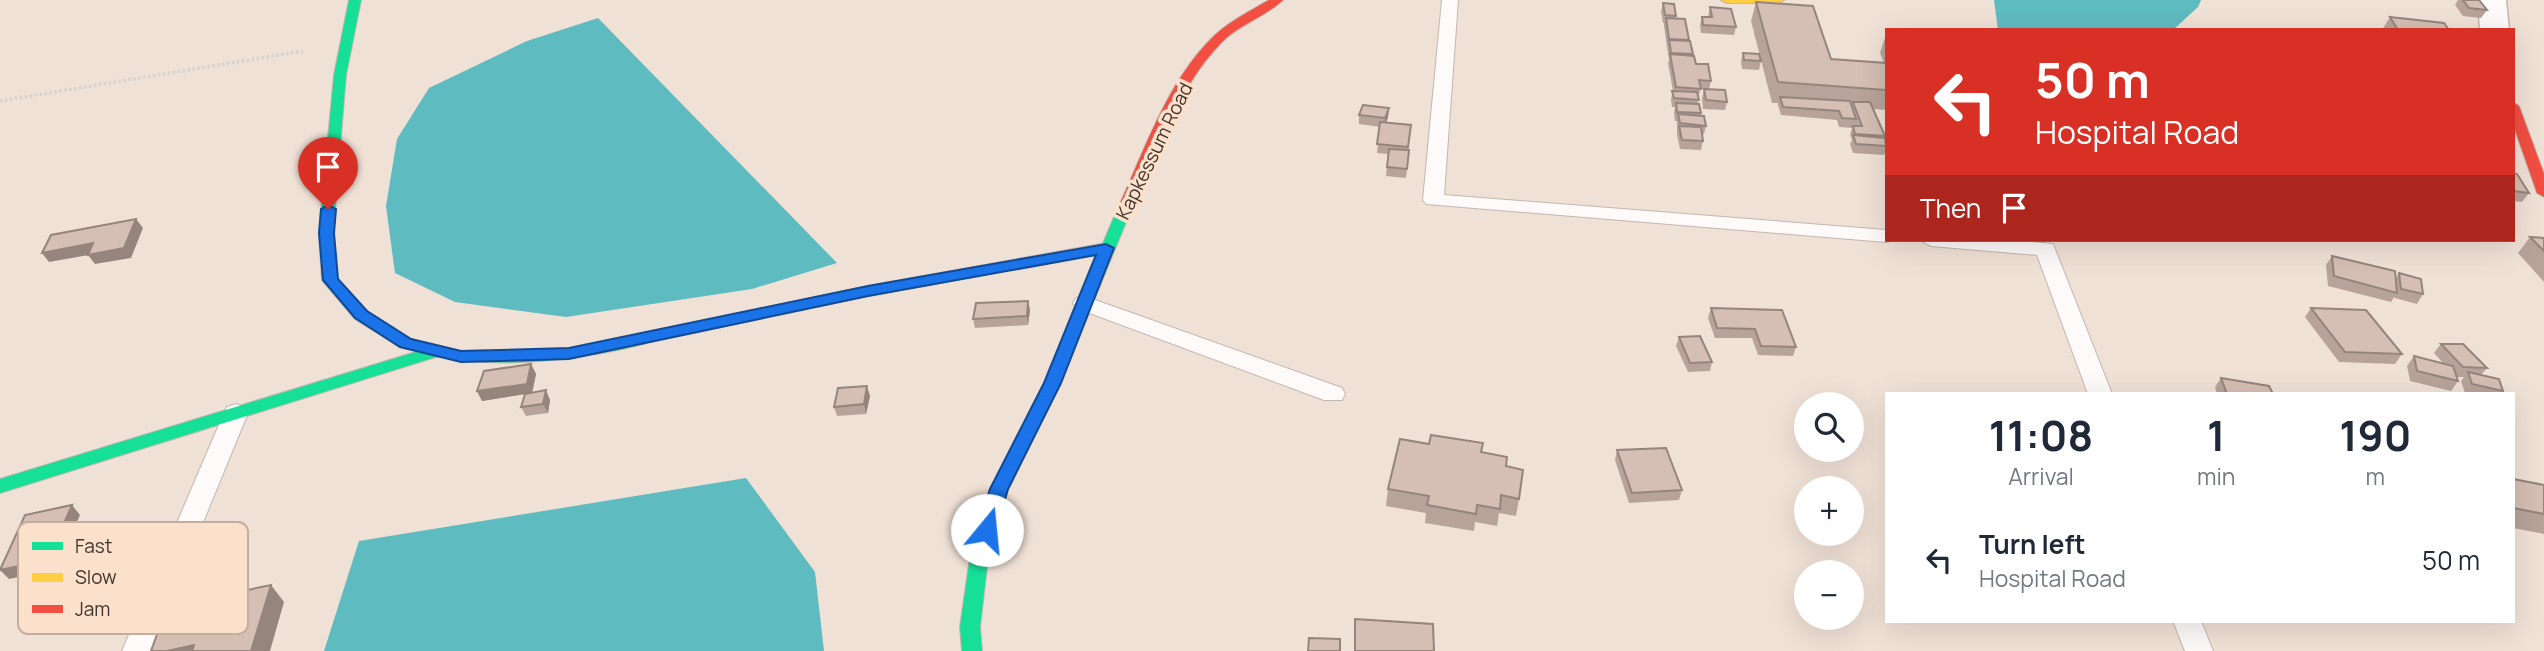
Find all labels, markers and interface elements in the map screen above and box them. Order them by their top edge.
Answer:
text: 50 m [2035,46,2150,113]
icon: left [1920,56,2011,147]
street label: Kapkessum Road [1110,78,1198,224]
text: Hospital Road [2035,110,2239,154]
pin [298,137,358,209]
icon: arrive [309,148,347,186]
icon: arrive [1995,189,2033,227]
text: Then [1920,190,1981,226]
map controls [1794,392,1864,630]
button: search [1794,392,1864,462]
text: 11:08 [1989,406,2093,464]
text: 1 [2207,406,2225,464]
text: 190 [2339,406,2411,464]
text: Arrival [2008,460,2074,492]
text: min [2197,460,2235,492]
text: m [2365,460,2385,492]
button: + [1794,476,1864,546]
position arrow [950,493,1024,567]
legend [18,522,248,634]
text: Turn left [1979,526,2086,562]
text: Fast [75,533,112,559]
icon: left [1920,541,1958,579]
text: 50 m [2422,542,2480,578]
button: − [1794,560,1864,630]
text: Hospital Road [1979,562,2126,594]
text: Slow [75,564,117,590]
text: Jam [75,596,110,622]

